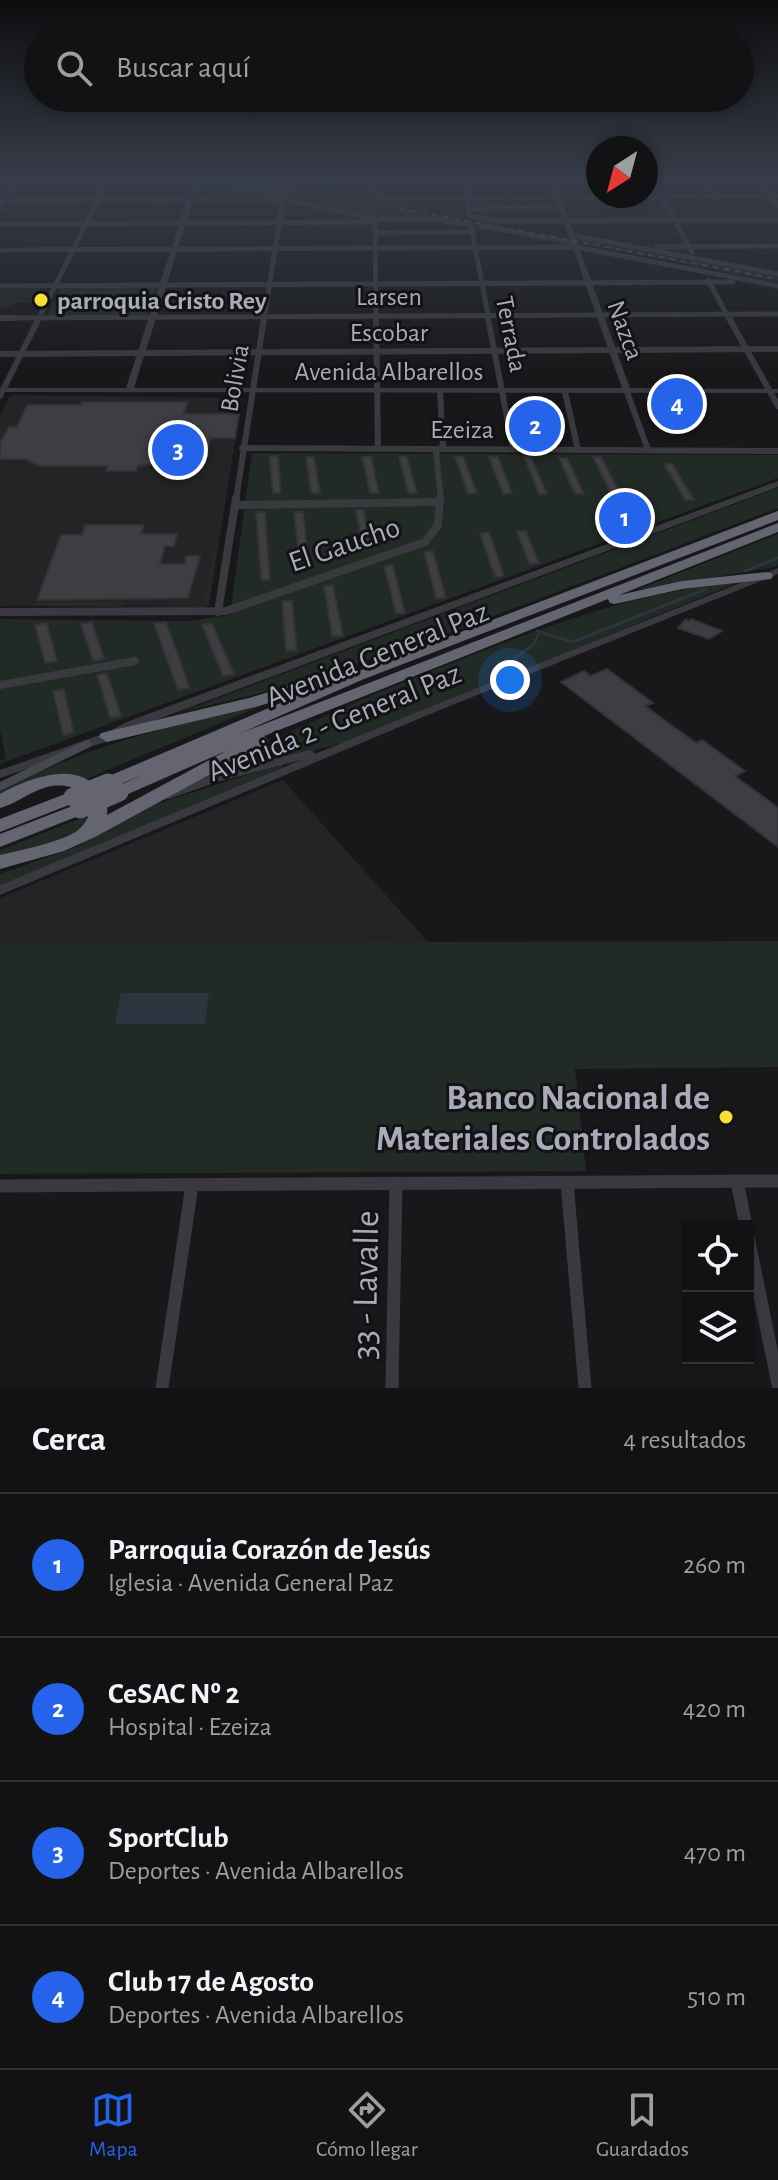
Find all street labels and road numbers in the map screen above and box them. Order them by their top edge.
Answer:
street label: Larsen [356,284,422,310]
street label: Terrada [491,294,531,374]
street label: Nazca [602,297,648,364]
street label: Escobar [350,320,429,346]
street label: Bolivia [216,342,254,414]
street label: Avenida Albarellos [295,359,483,385]
street label: Ezeiza [430,417,494,443]
street label: El Gaucho [285,512,404,578]
street label: Avenida General Paz [262,597,493,713]
street label: Avenida 2 - General Paz [204,658,465,787]
street label: 33 - Lavalle [347,1210,385,1360]

